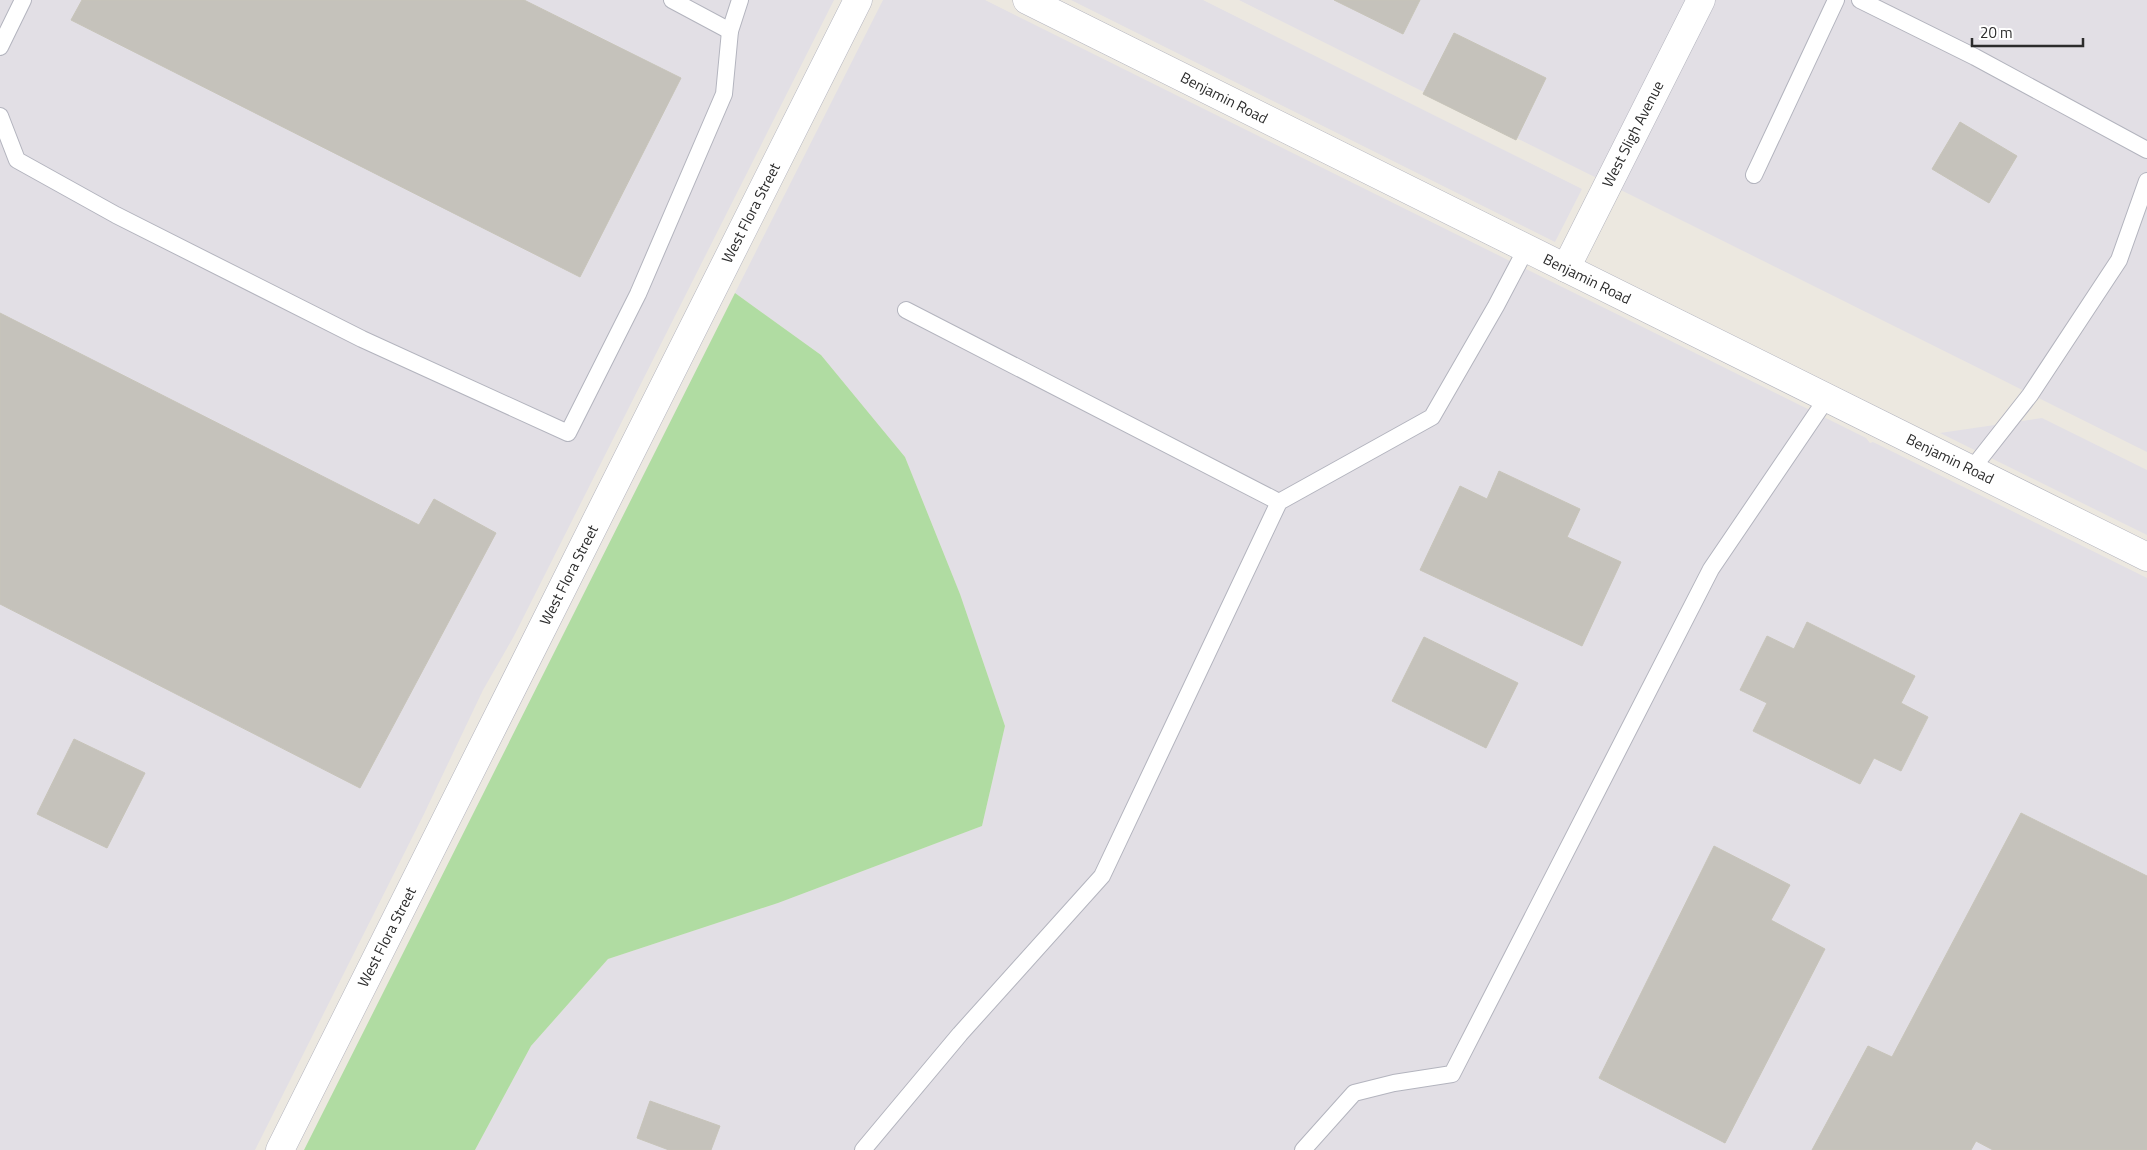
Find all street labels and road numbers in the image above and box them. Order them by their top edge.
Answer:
street label: Benjamin Road [1177,66,1272,129]
street label: West Sligh Avenue [1596,76,1669,191]
street label: West Flora Street [715,158,786,267]
street label: Benjamin Road [1539,247,1635,310]
street label: Benjamin Road [1902,427,1998,490]
street label: West Flora Street [533,520,604,629]
street label: West Flora Street [351,882,422,991]

